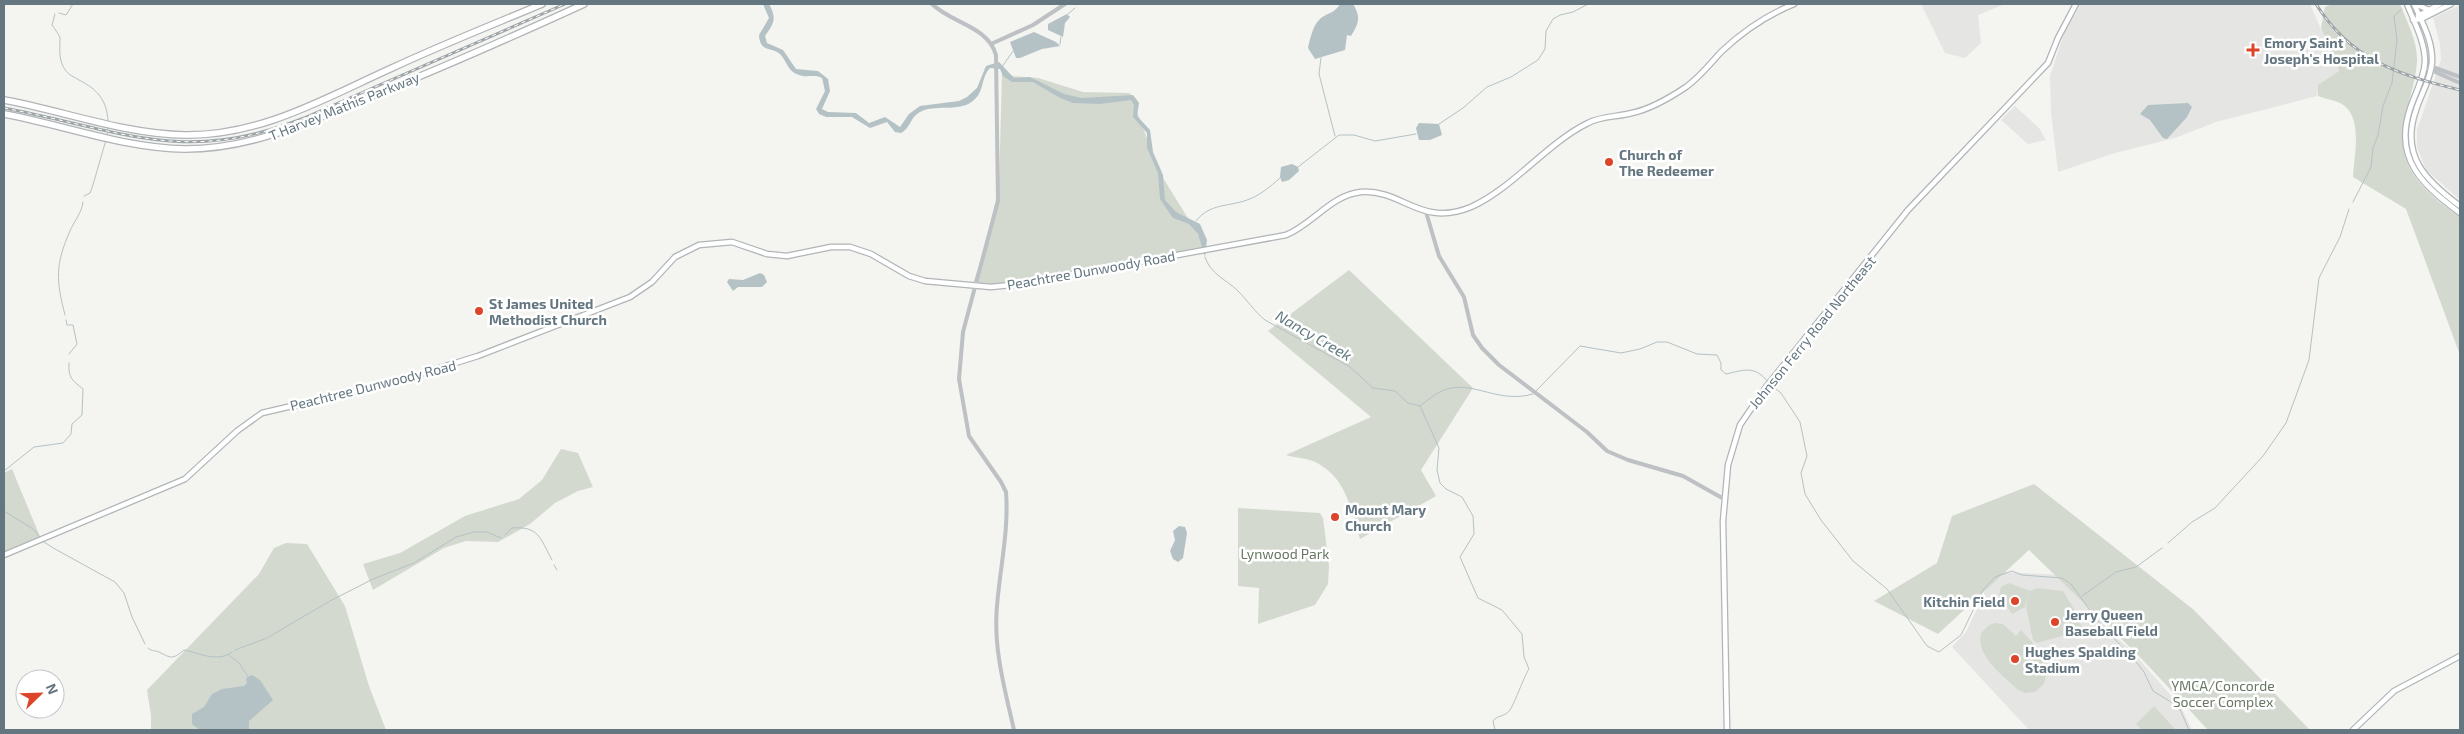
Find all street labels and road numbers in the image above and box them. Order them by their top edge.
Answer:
street label: T Harvey Mathis Parkway [266,68,422,144]
street label: Peachtree Dunwoody Road [1006,247,1176,293]
street label: Johnson Ferry Road Northeast [1745,252,1879,412]
street label: Peachtree Dunwoody Road [288,356,458,414]

